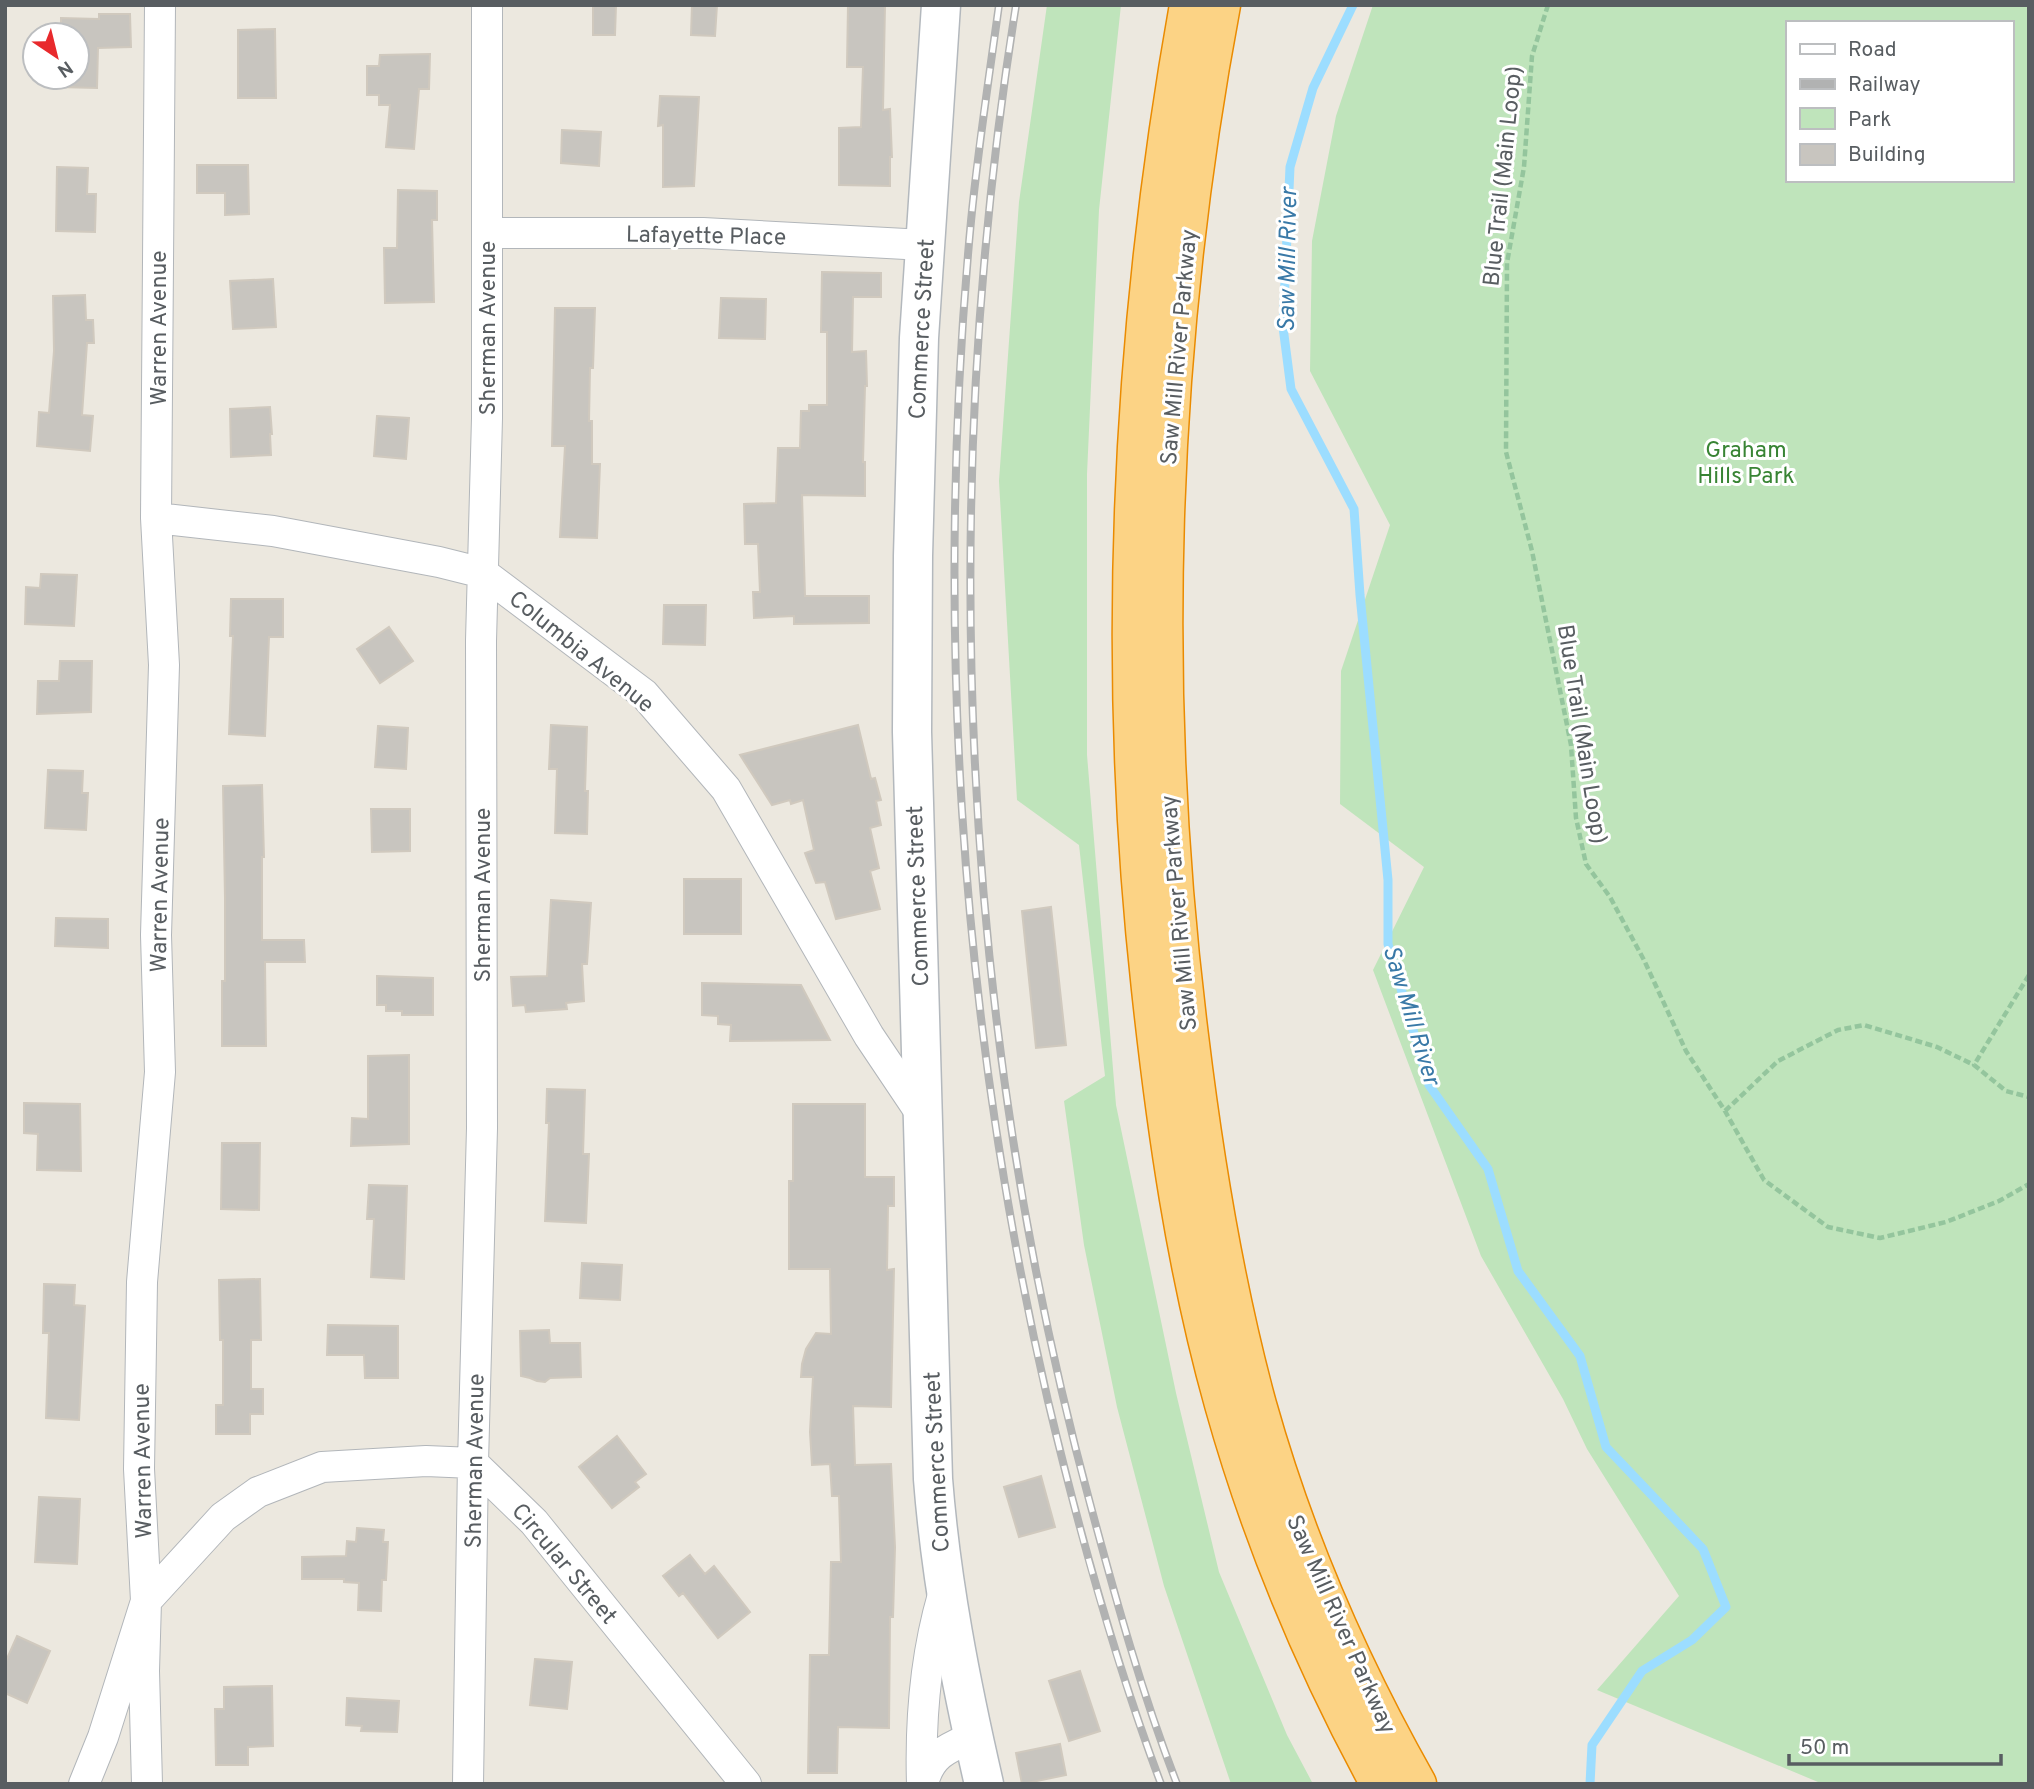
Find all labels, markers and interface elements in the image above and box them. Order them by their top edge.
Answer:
north arrow [21,21,91,91]
legend [1786,21,2013,182]
text: Road [1848,37,1897,64]
text: N [52,55,77,82]
street label: Blue Trail (Main Loop) [1478,64,1530,288]
text: Railway [1848,72,1921,99]
text: Park [1848,107,1891,134]
text: Building [1848,142,1926,169]
water label: Saw Mill River [1273,186,1305,332]
street label: Lafayette Place [626,222,786,253]
street label: Saw Mill River Parkway [1156,228,1205,466]
street label: Commerce Street [904,238,943,420]
street label: Sherman Avenue [475,241,504,415]
street label: Warren Avenue [146,250,175,406]
park label: Graham Hills Park [1697,437,1795,492]
street label: Columbia Avenue [502,585,659,720]
street label: Blue Trail (Main Loop) [1549,623,1612,846]
street label: Saw Mill River Parkway [1156,794,1205,1032]
street label: Commerce Street [902,805,937,987]
street label: Sherman Avenue [470,808,499,982]
street label: Warren Avenue [146,817,177,973]
water label: Saw Mill River [1375,942,1446,1091]
street label: Commerce Street [919,1371,958,1553]
street label: Sherman Avenue [460,1373,493,1549]
street label: Warren Avenue [129,1383,160,1539]
street label: Circular Street [504,1498,622,1631]
street label: Saw Mill River Parkway [1278,1511,1401,1739]
scale bar [1789,1722,2001,1766]
text: 50 m [1800,1735,1849,1762]

